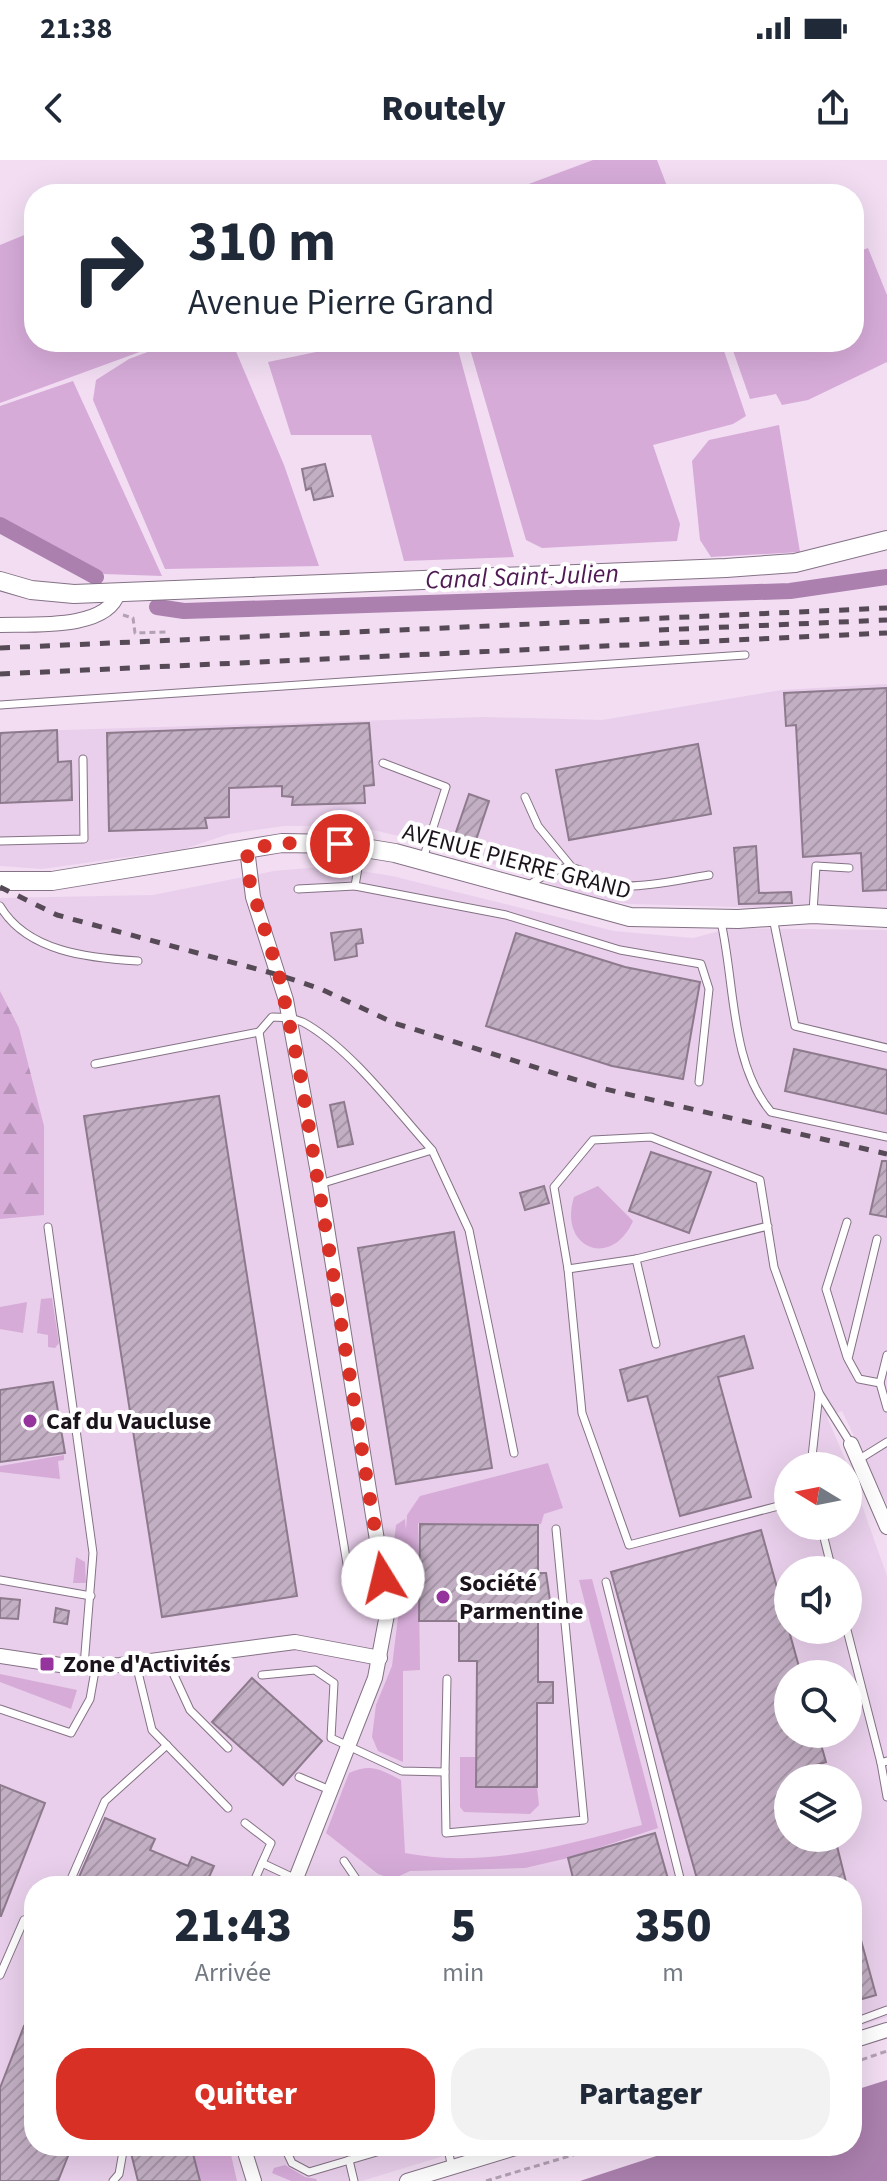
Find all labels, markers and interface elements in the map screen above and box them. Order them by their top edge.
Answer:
text: 21:38 [40,7,112,50]
text: Routely [381,83,506,134]
icon: back [32,86,76,130]
icon: share [811,86,855,130]
text: 310 m [188,203,336,282]
icon: right [56,216,160,320]
text: Avenue Pierre Grand [188,277,495,328]
water label: Canal Saint-Julien [425,555,620,598]
pin [306,810,374,878]
street label: AVENUE PIERRE GRAND [399,814,635,909]
icon: arrive [318,822,362,866]
place label: Caf du Vaucluse [46,1404,211,1439]
marker: Caf du Vaucluse [21,1412,39,1430]
north arrow [774,1452,862,1540]
map controls [774,1452,862,1852]
position arrow [341,1536,425,1620]
button: sound [774,1556,862,1644]
place label: Société Parmentine [459,1566,583,1629]
marker: Société Parmentine [434,1588,452,1606]
place label: Zone d'Activités [63,1647,231,1682]
marker: Zone d'Activités [38,1655,56,1673]
button: search [774,1660,862,1748]
button: layers [774,1764,862,1852]
text: 21:43 [174,1892,292,1960]
text: 5 [450,1892,476,1960]
text: 350 [635,1892,712,1960]
text: Arrivée [195,1954,271,1991]
text: min [442,1954,484,1991]
text: m [662,1954,684,1991]
button: Quitter [56,2048,435,2140]
button: Partager [451,2048,830,2140]

